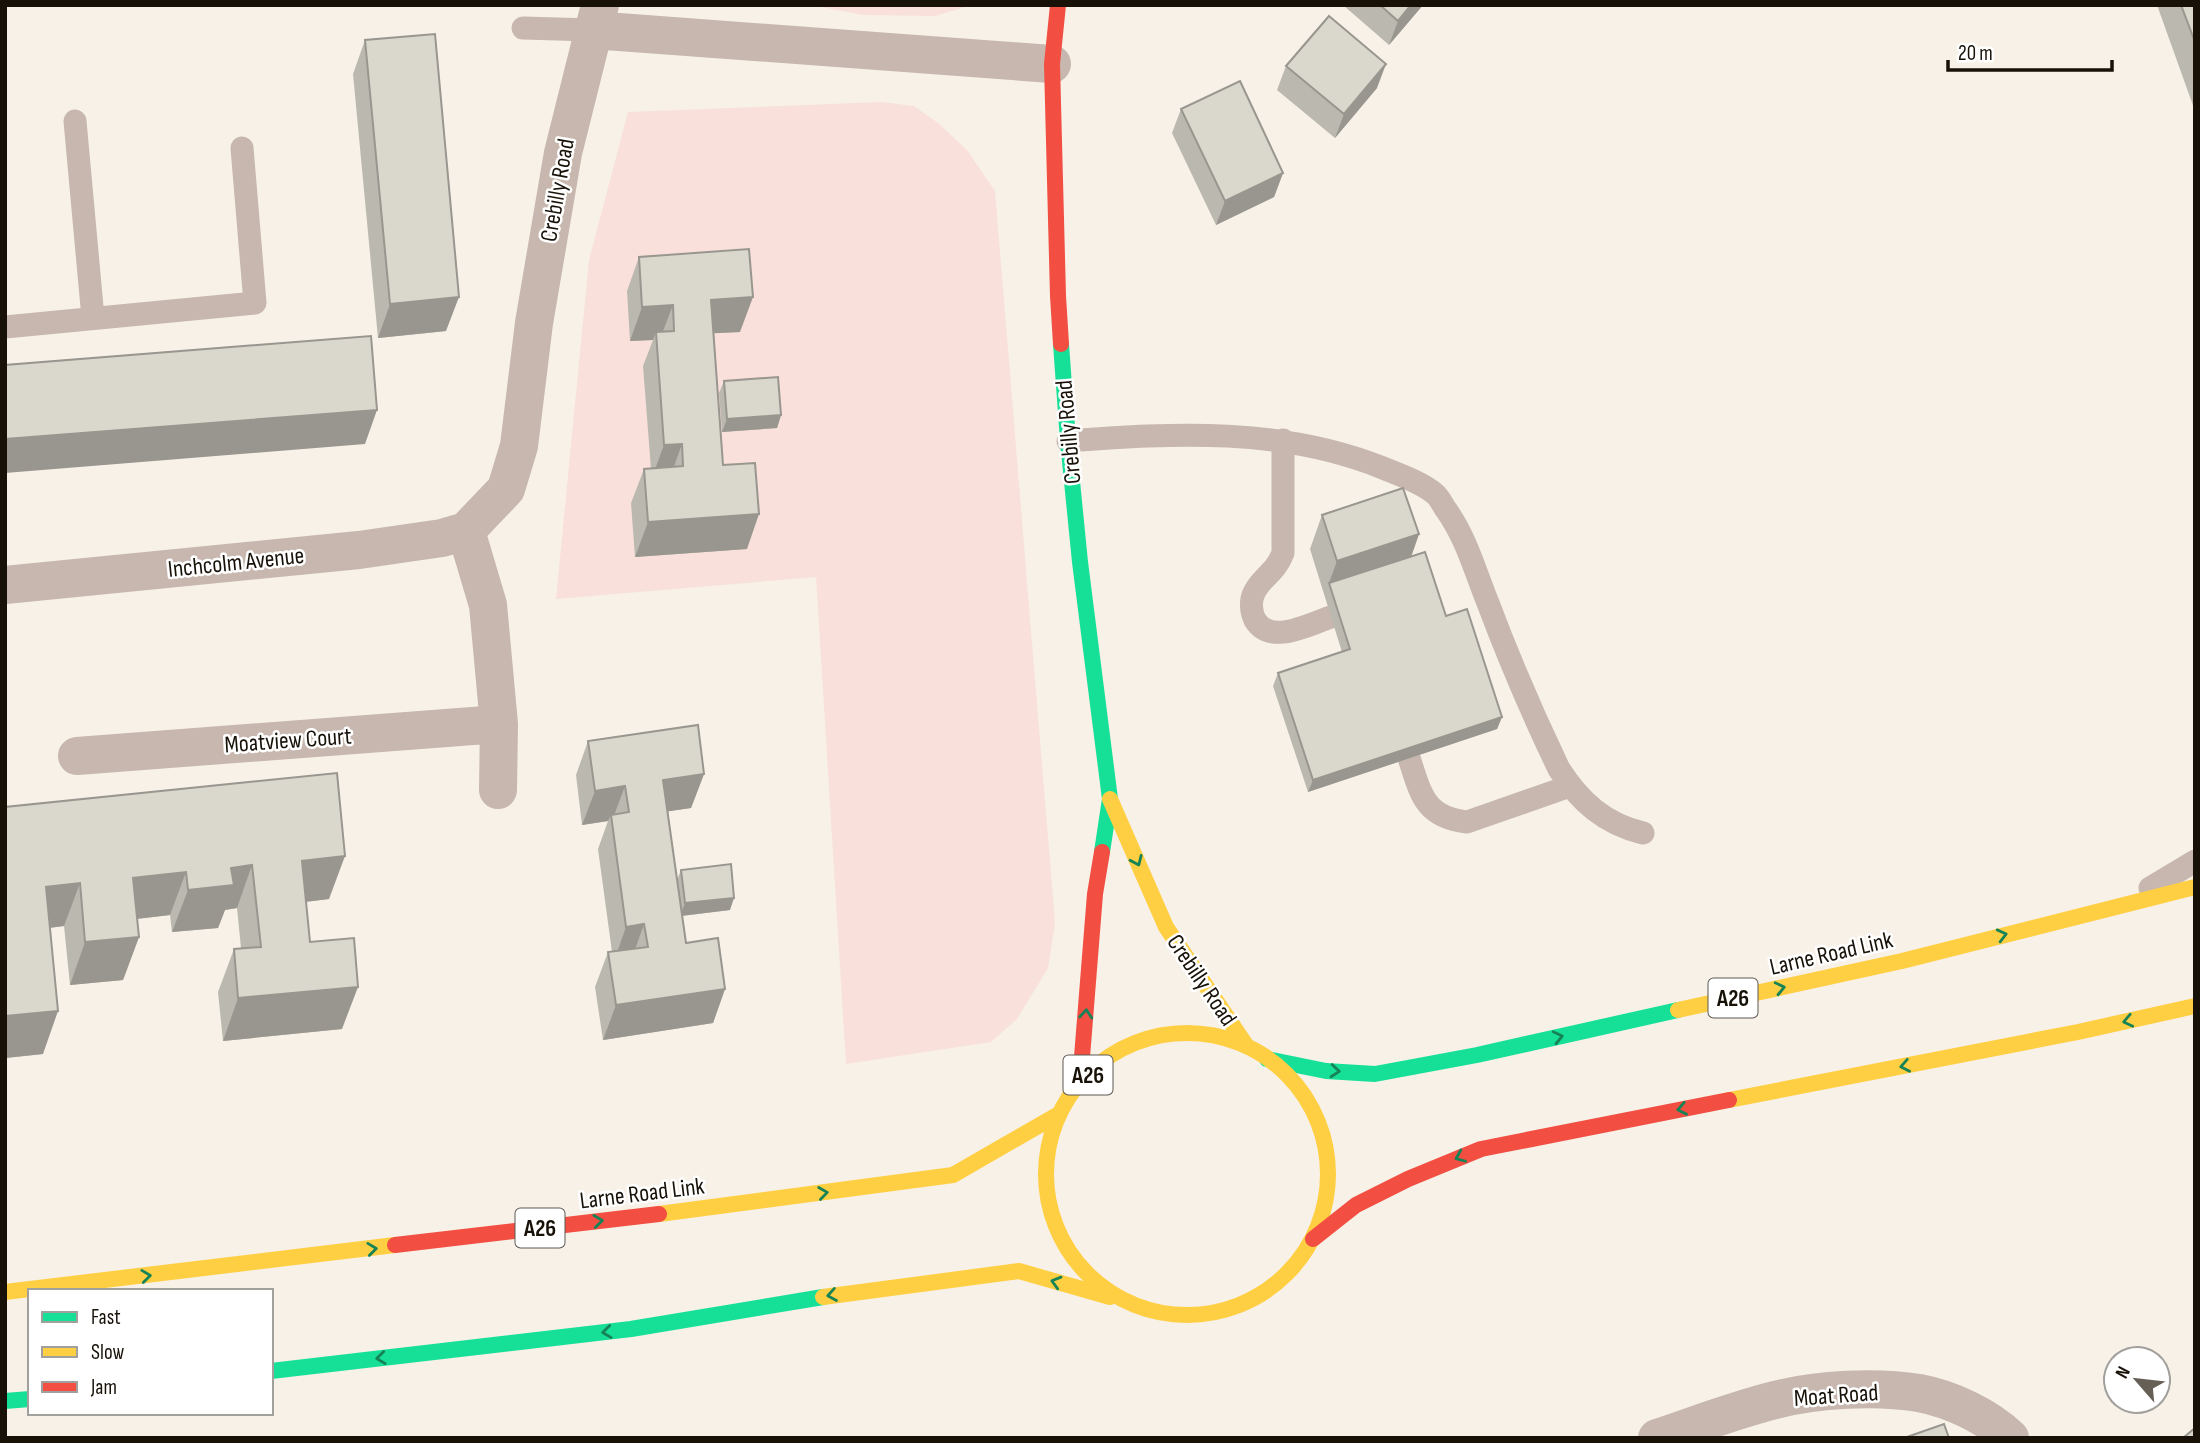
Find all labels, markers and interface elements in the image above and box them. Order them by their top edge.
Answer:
scale bar [1948,28,2112,72]
text: 20 m [1958,41,1993,66]
street label: Crebilly Road [534,136,581,244]
street label: Crebilly Road [1050,379,1087,485]
street label: Inchcolm Avenue [166,541,306,584]
street label: Moatview Court [224,722,353,759]
one-way arrow [1129,854,1143,867]
street label: Larne Road Link [1767,925,1895,982]
street label: Crebilly Road [1160,929,1243,1032]
one-way arrow [1996,929,2008,943]
road number: A26 [1708,979,1758,1018]
one-way arrow [1774,981,1786,996]
one-way arrow [1078,1008,1093,1019]
one-way arrow [2122,1013,2134,1027]
one-way arrow [1552,1031,1564,1046]
road number: A26 [1064,1056,1112,1094]
one-way arrow [1899,1057,1911,1072]
one-way arrow [1329,1063,1340,1078]
one-way arrow [1676,1101,1688,1116]
one-way arrow [1455,1149,1467,1163]
street label: Larne Road Link [578,1171,706,1216]
one-way arrow [818,1186,829,1201]
road number: A26 [516,1208,564,1247]
one-way arrow [592,1214,604,1229]
one-way arrow [366,1241,378,1256]
one-way arrow [140,1269,152,1284]
one-way arrow [1050,1275,1062,1290]
one-way arrow [826,1287,837,1302]
legend [28,1289,273,1415]
text: Fast [91,1305,121,1330]
one-way arrow [601,1324,613,1339]
text: Slow [91,1340,125,1365]
north arrow [2102,1345,2172,1415]
one-way arrow [375,1350,387,1365]
text: N [2111,1363,2136,1383]
text: Jam [90,1375,117,1400]
street label: Moat Road [1793,1378,1879,1413]

